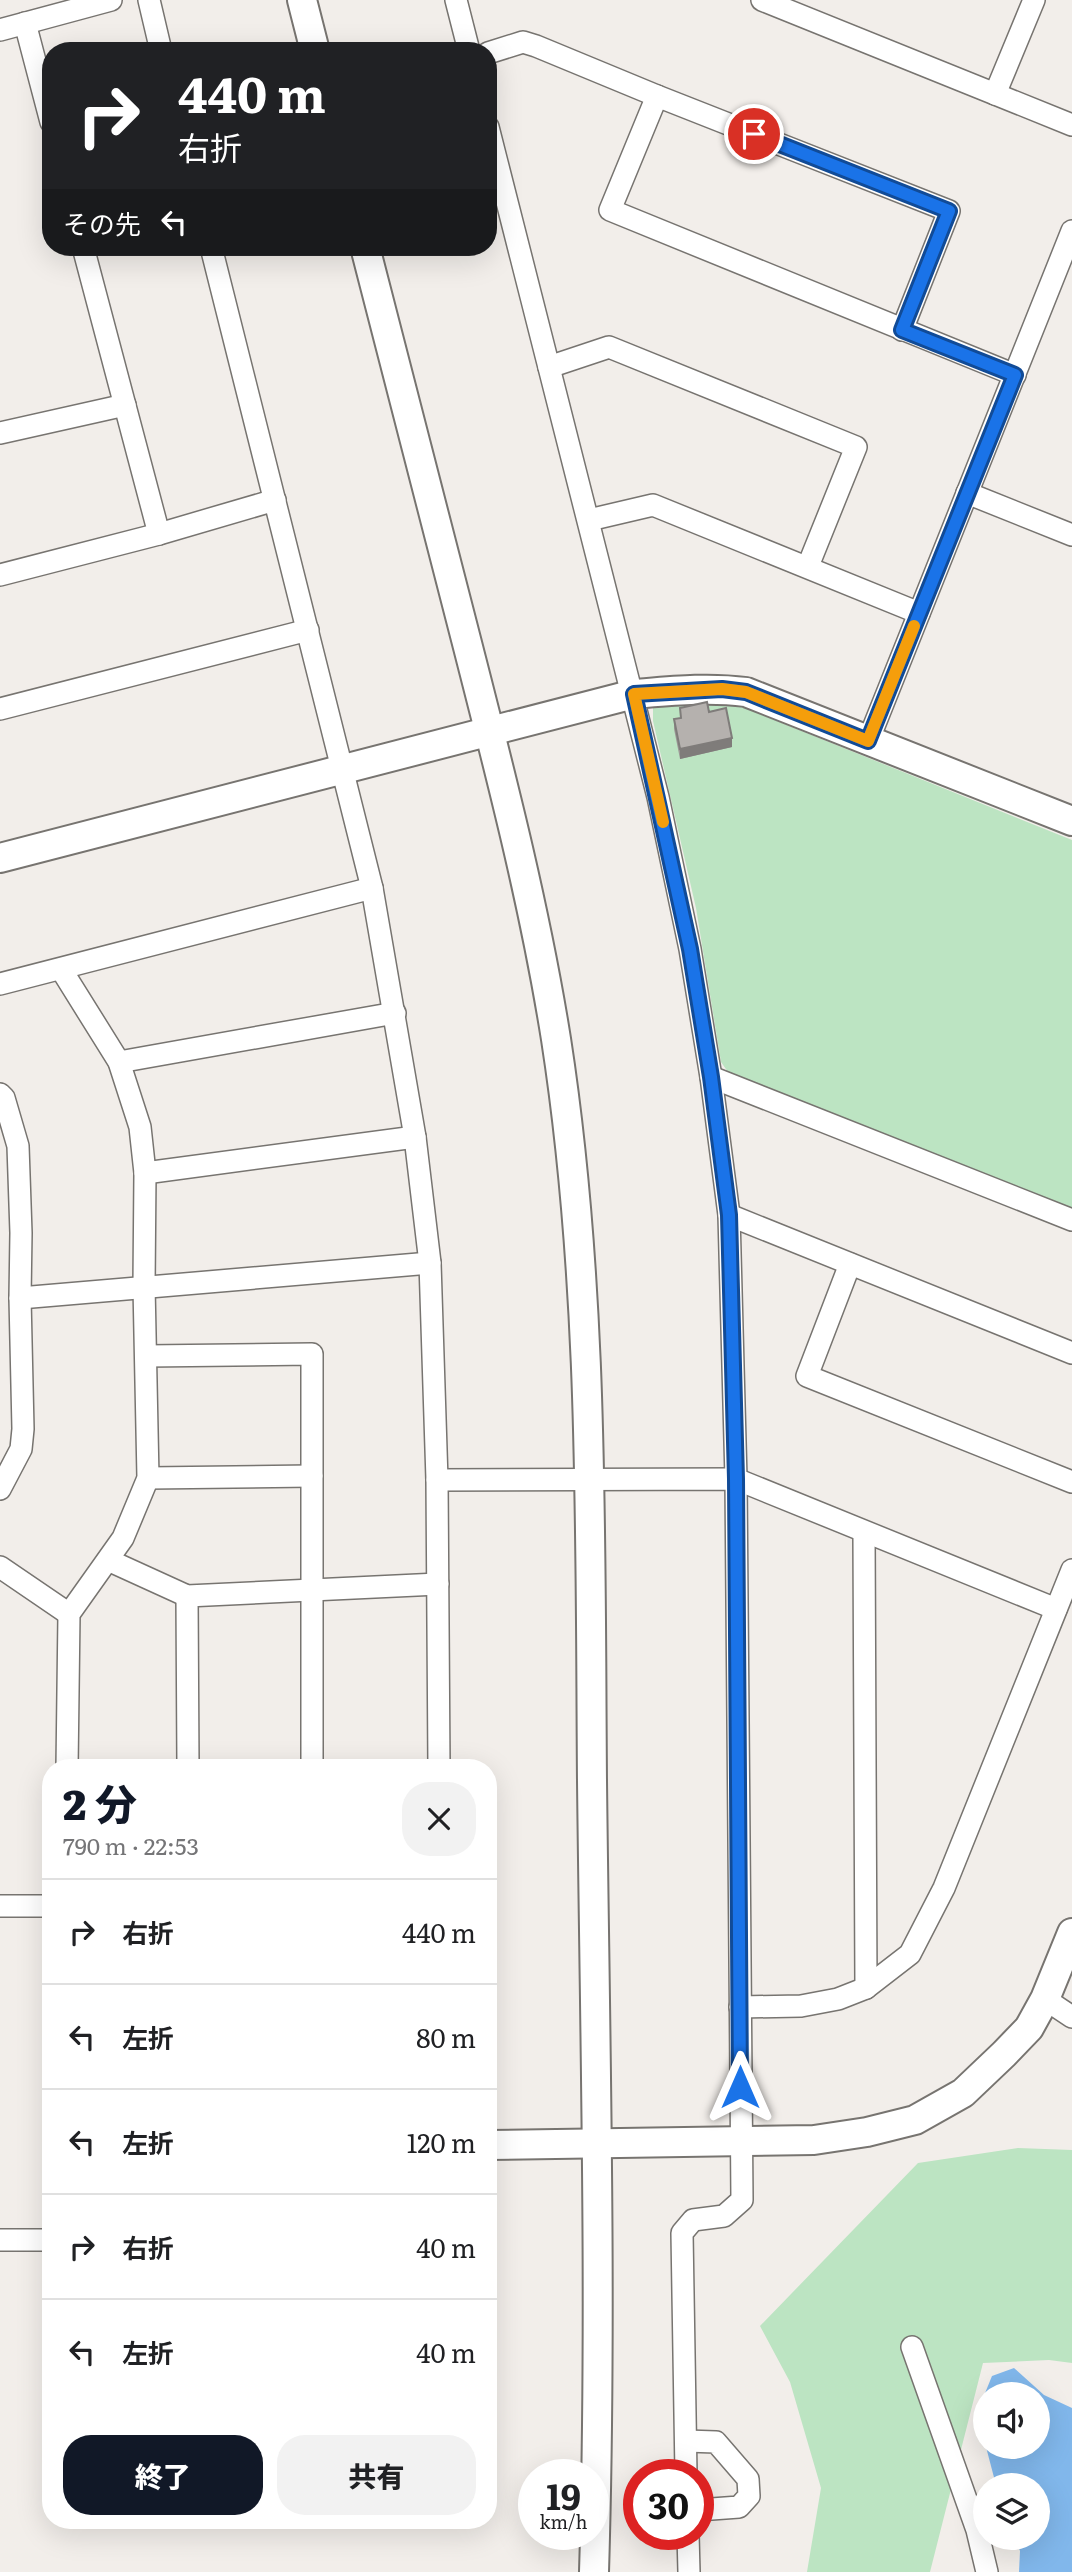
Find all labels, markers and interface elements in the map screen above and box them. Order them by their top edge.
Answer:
text: 440 m [178,55,326,128]
icon: right [63,70,154,161]
pin [724,104,784,164]
icon: arrive [735,115,773,153]
text: 右折 [178,122,242,170]
text: その先 [63,203,141,242]
icon: left [155,203,193,241]
text: 2 分 [63,1771,137,1833]
button: close [402,1782,476,1856]
text: 790 m · 22:53 [63,1828,199,1862]
text: 右折 [122,1912,174,1951]
text: 440 m [402,1912,476,1951]
icon: right [63,1913,101,1951]
text: 左折 [122,2017,174,2056]
text: 80 m [416,2017,476,2056]
icon: left [63,2018,101,2056]
position arrow [703,2050,777,2124]
text: 左折 [122,2122,174,2161]
text: 120 m [407,2122,476,2161]
icon: left [63,2123,101,2161]
text: 右折 [122,2227,174,2266]
text: 40 m [416,2227,476,2266]
icon: right [63,2228,101,2266]
text: 左折 [122,2332,174,2371]
text: 40 m [416,2332,476,2371]
icon: left [63,2333,101,2371]
map controls [973,2382,1050,2550]
button: sound [973,2382,1050,2459]
button: 終了 [63,2435,263,2515]
button: 共有 [277,2435,476,2515]
speed limit sign: 30 [623,2459,714,2550]
text: 19 [546,2469,581,2521]
button: layers [973,2473,1050,2550]
text: km/h [540,2508,587,2535]

